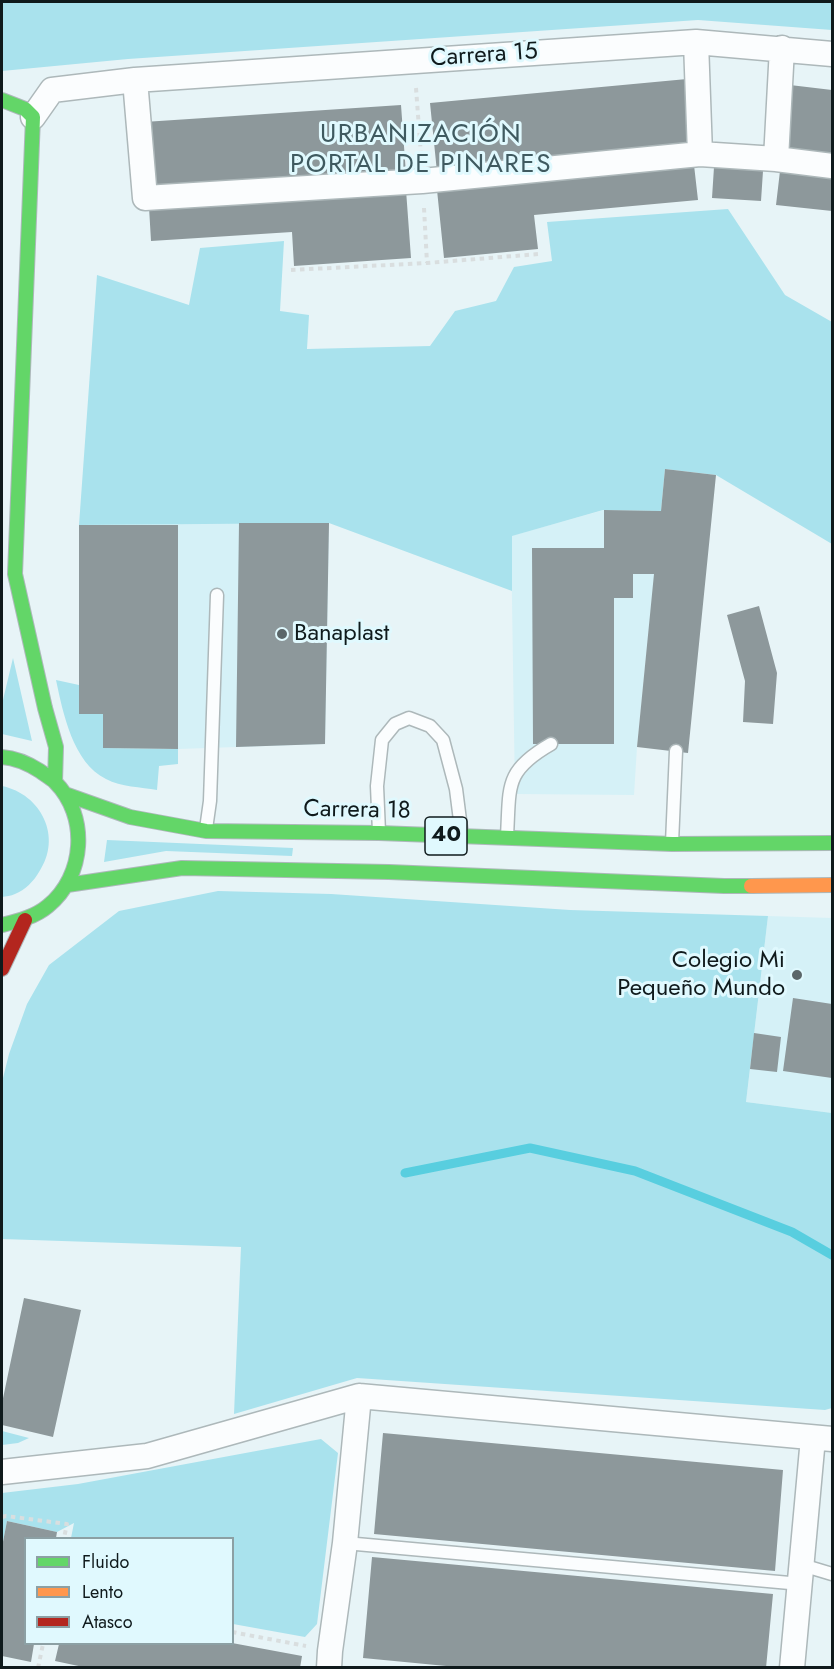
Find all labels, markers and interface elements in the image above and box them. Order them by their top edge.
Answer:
street label: Carrera 15 [429,38,539,74]
district label: URBANIZACIÓN PORTAL DE PINARES [290,120,552,182]
place label: Banaplast [294,620,389,648]
marker: Banaplast [275,627,289,641]
street label: Carrera 18 [303,796,411,826]
road number: 40 [425,817,467,855]
place label: Colegio Mi Pequeño Mundo [617,947,785,1003]
marker: Colegio Mi Pequeño Mundo [790,968,804,982]
legend [24,1537,234,1645]
text: Fluido [82,1549,129,1575]
text: Lento [82,1579,123,1605]
text: Atasco [82,1609,133,1635]

